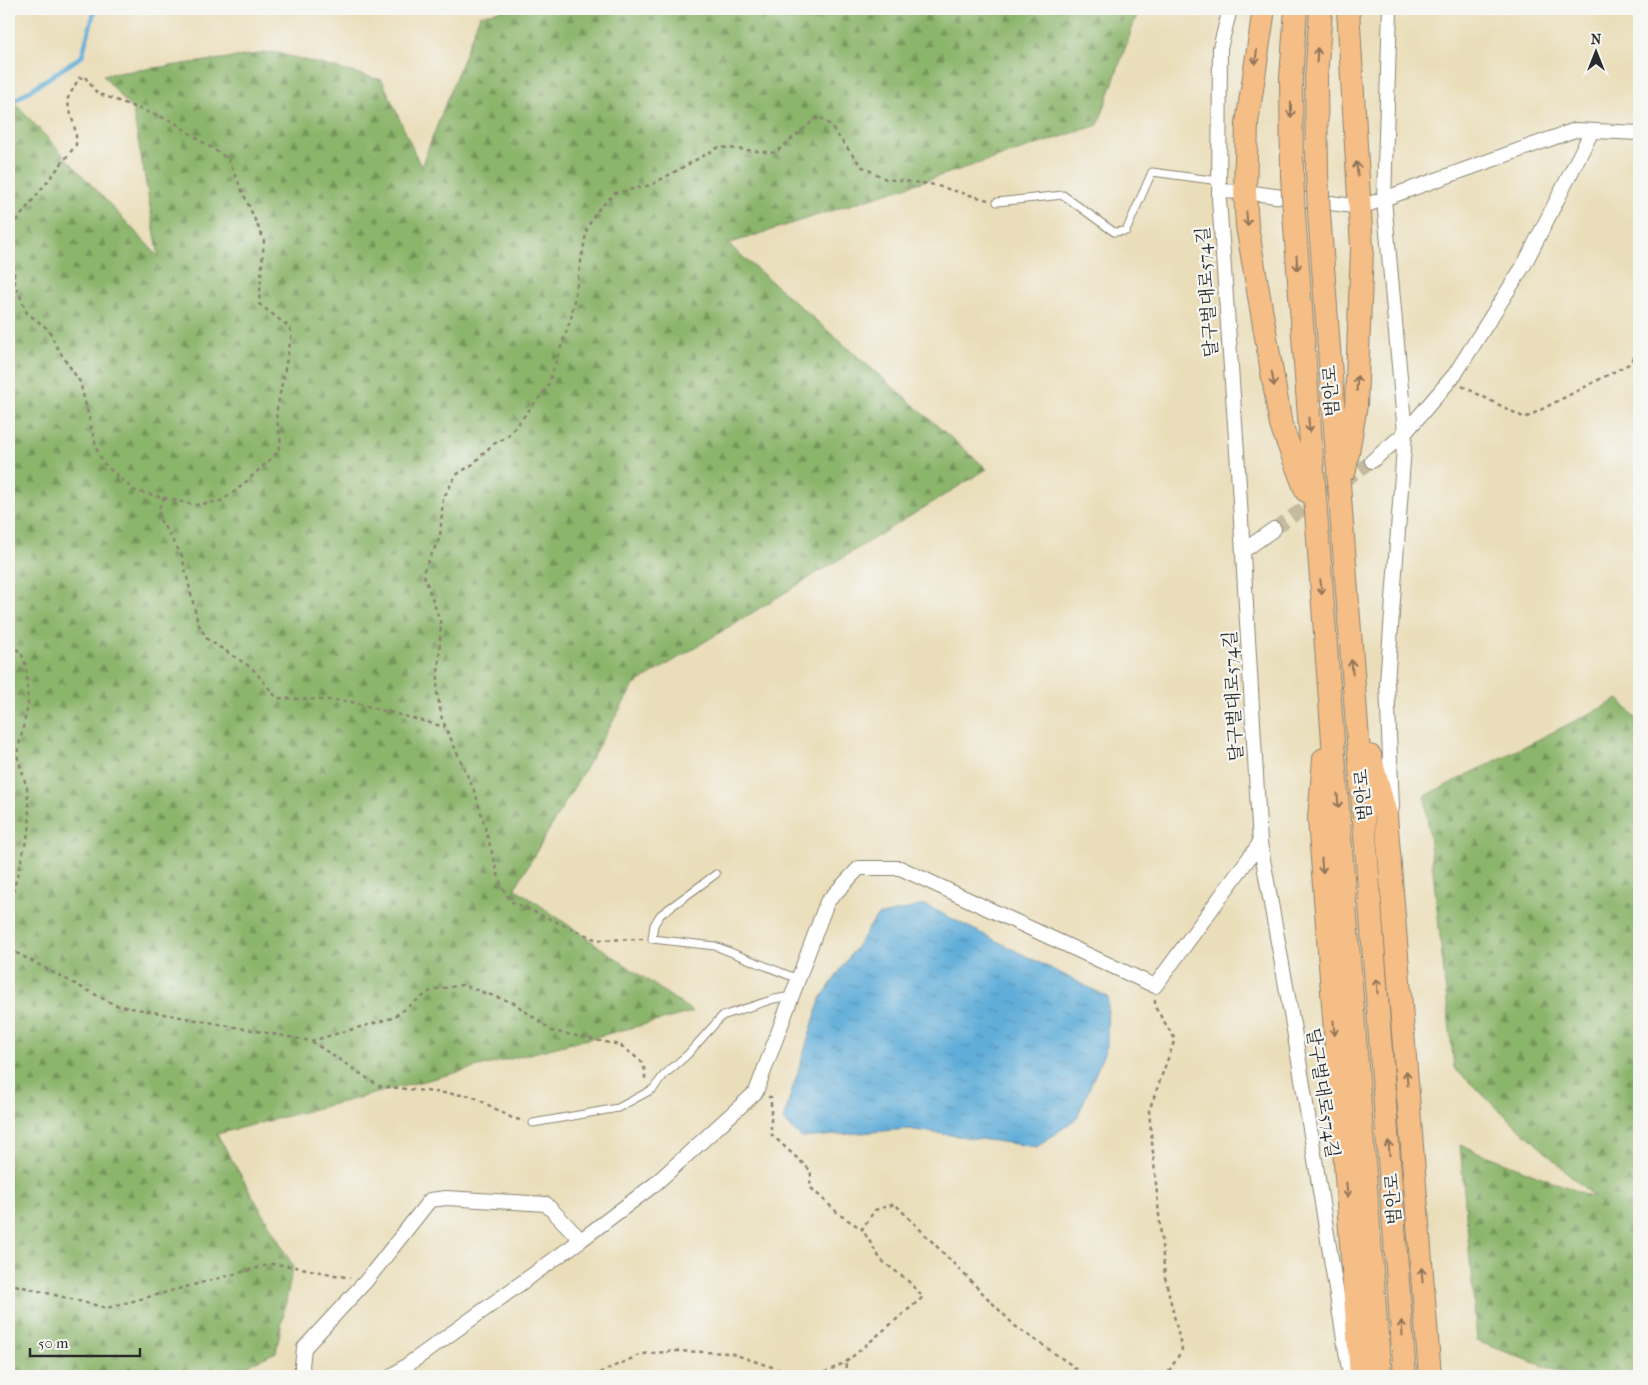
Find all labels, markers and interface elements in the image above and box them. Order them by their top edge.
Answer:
north arrow [1570,28,1620,78]
text: N [1591,31,1602,48]
one-way arrow [1312,47,1322,64]
one-way arrow [1251,48,1261,64]
one-way arrow [1286,102,1296,118]
one-way arrow [1352,161,1362,177]
one-way arrow [1242,210,1251,226]
street label: 달구벌대로574길 [1192,226,1223,358]
one-way arrow [1292,255,1302,271]
street label: 범안로 [1319,364,1344,418]
one-way arrow [1268,371,1278,387]
one-way arrow [1352,376,1362,392]
one-way arrow [1304,417,1313,433]
one-way arrow [1316,579,1326,595]
street label: 달구벌대로574길 [1220,630,1247,762]
one-way arrow [1348,659,1357,675]
street label: 범안로 [1351,768,1376,822]
one-way arrow [1333,793,1343,809]
one-way arrow [1317,858,1326,874]
one-way arrow [1373,978,1382,994]
one-way arrow [1330,1020,1339,1036]
street label: 달구벌대로574길 [1302,1027,1343,1159]
one-way arrow [1402,1071,1411,1087]
one-way arrow [1385,1140,1394,1156]
street label: 범안로 [1381,1172,1406,1226]
one-way arrow [1342,1182,1352,1198]
one-way arrow [1417,1268,1427,1284]
one-way arrow [1397,1320,1406,1336]
scale bar [30,1325,140,1357]
text: 50 m [38,1334,69,1352]

